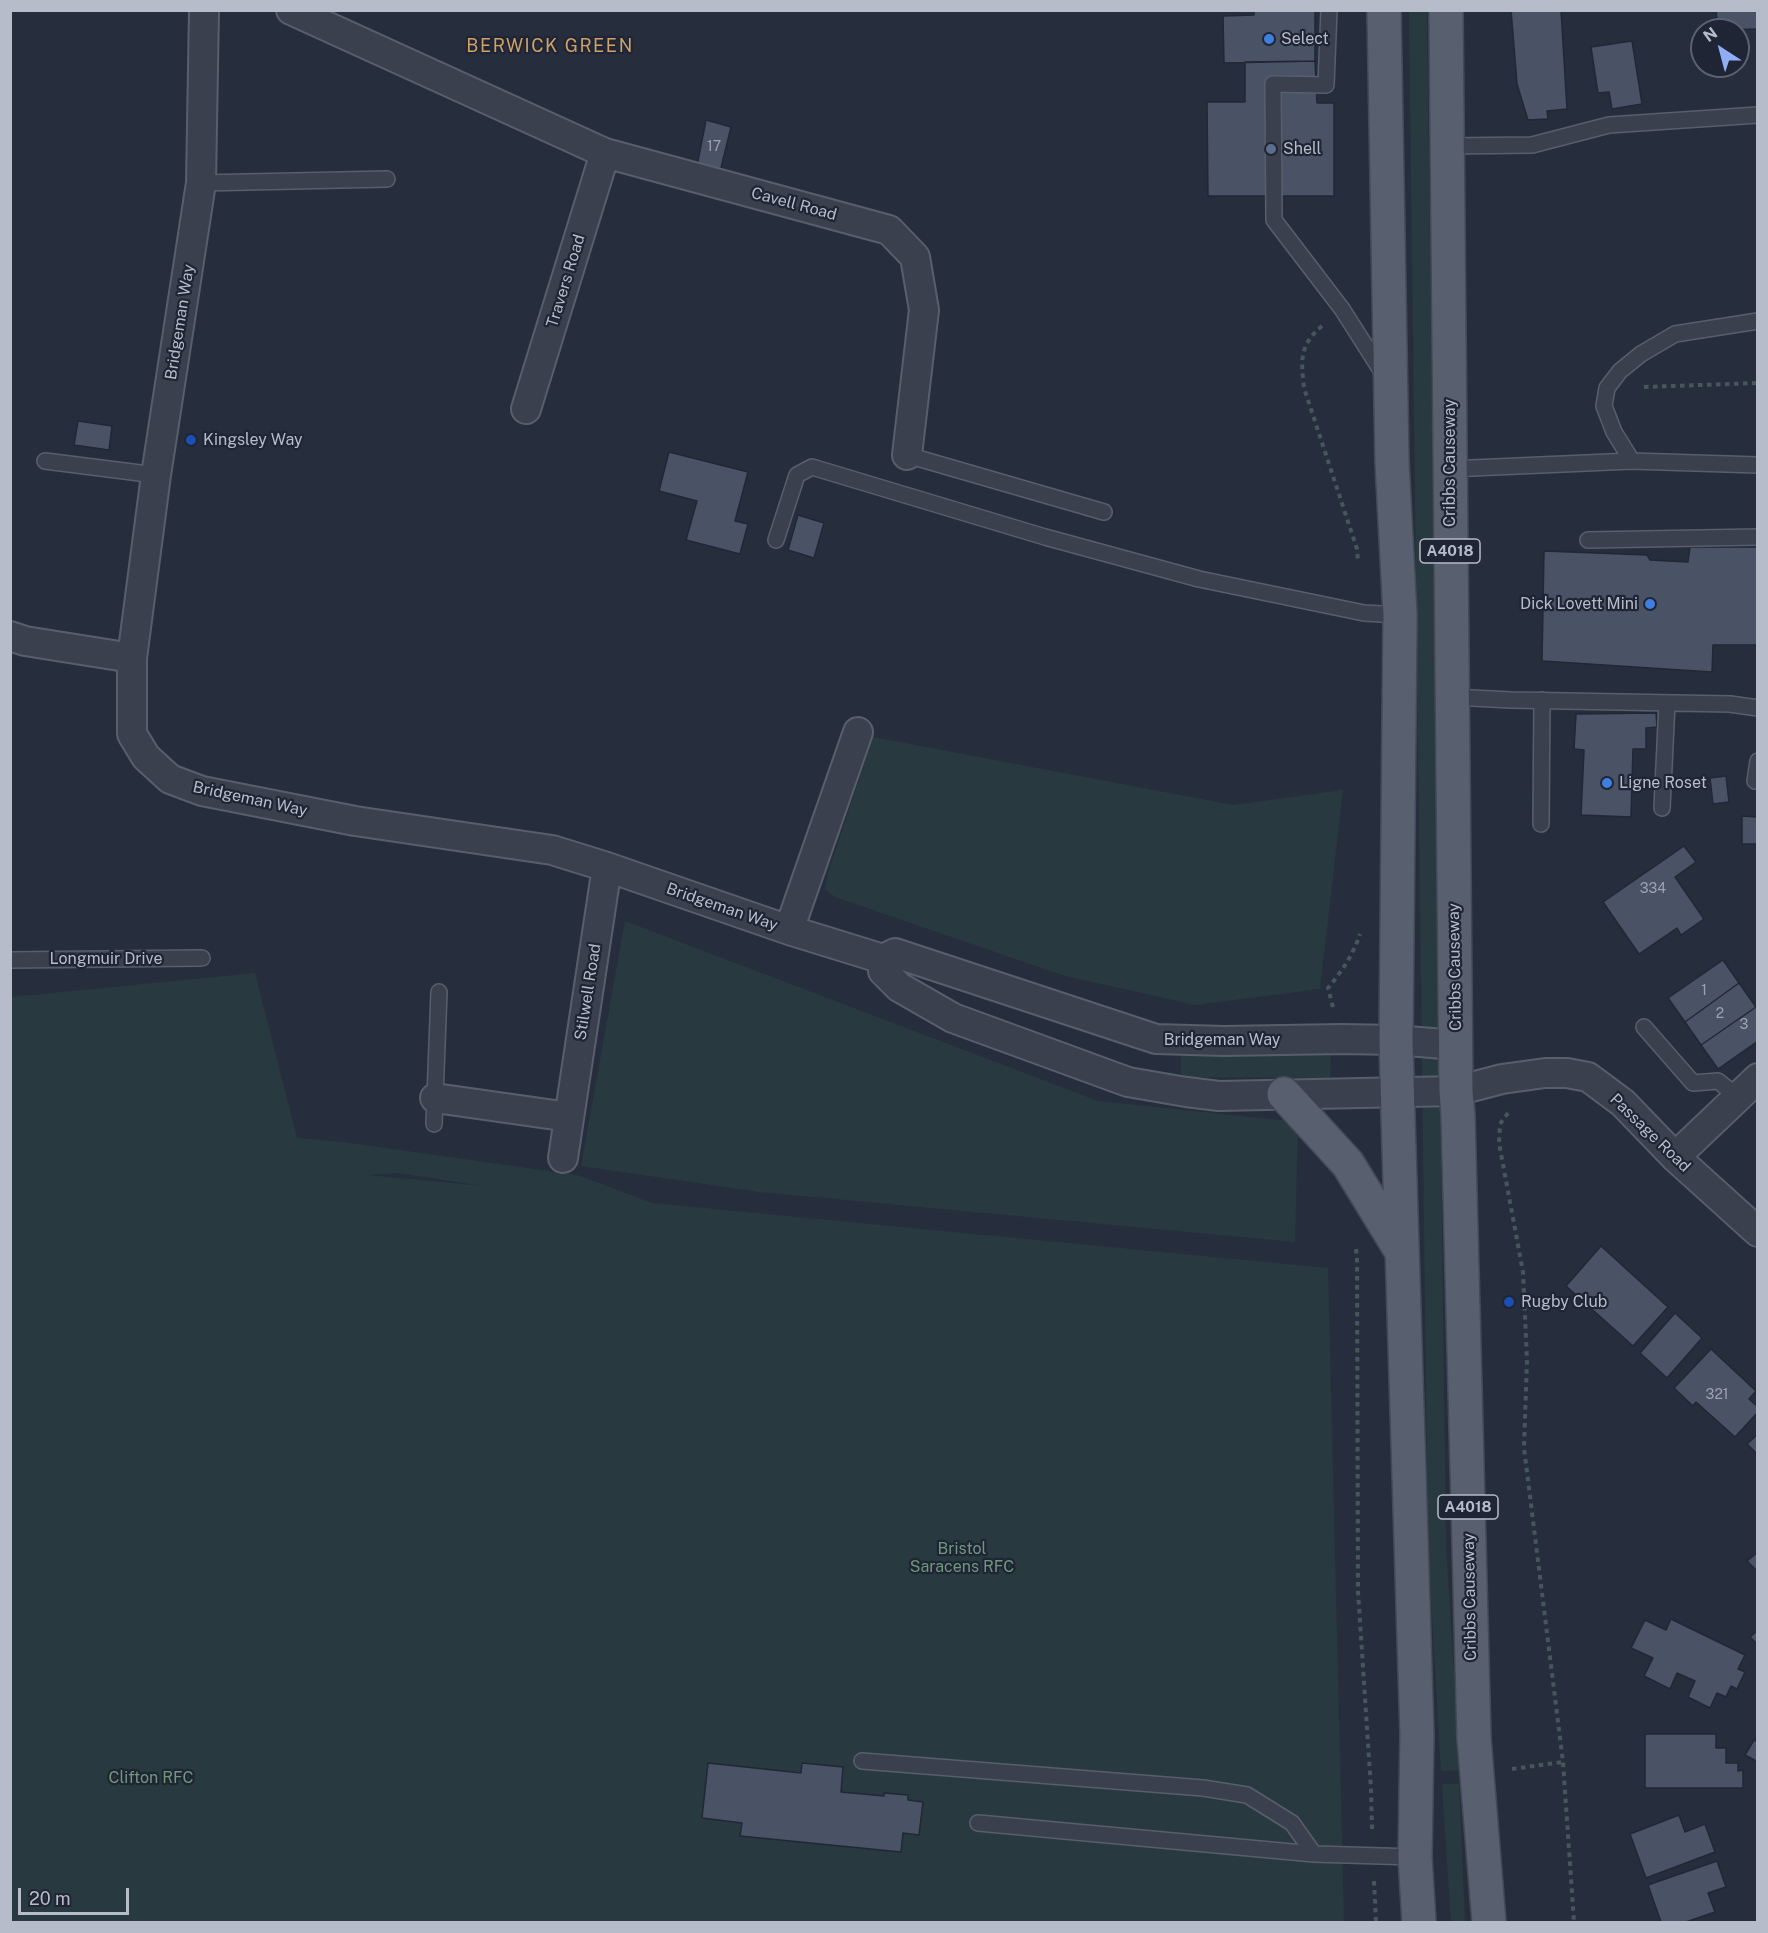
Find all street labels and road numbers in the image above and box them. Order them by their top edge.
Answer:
street label: Cavell Road [749,183,839,225]
street label: Travers Road [543,232,589,330]
street label: Bridgeman Way [161,263,199,381]
street label: Cribbs Causeway [1440,399,1460,527]
road number: A4018 [1420,539,1480,563]
street label: Bridgeman Way [191,777,309,821]
street label: Bridgeman Way [664,879,780,935]
street label: Cribbs Causeway [1444,903,1466,1031]
street label: Stilwell Road [571,942,605,1042]
street label: Longmuir Drive [50,949,162,969]
street label: Bridgeman Way [1164,1030,1280,1050]
street label: Passage Road [1606,1090,1694,1176]
road number: A4018 [1438,1495,1498,1519]
street label: Cribbs Causeway [1459,1533,1481,1661]

